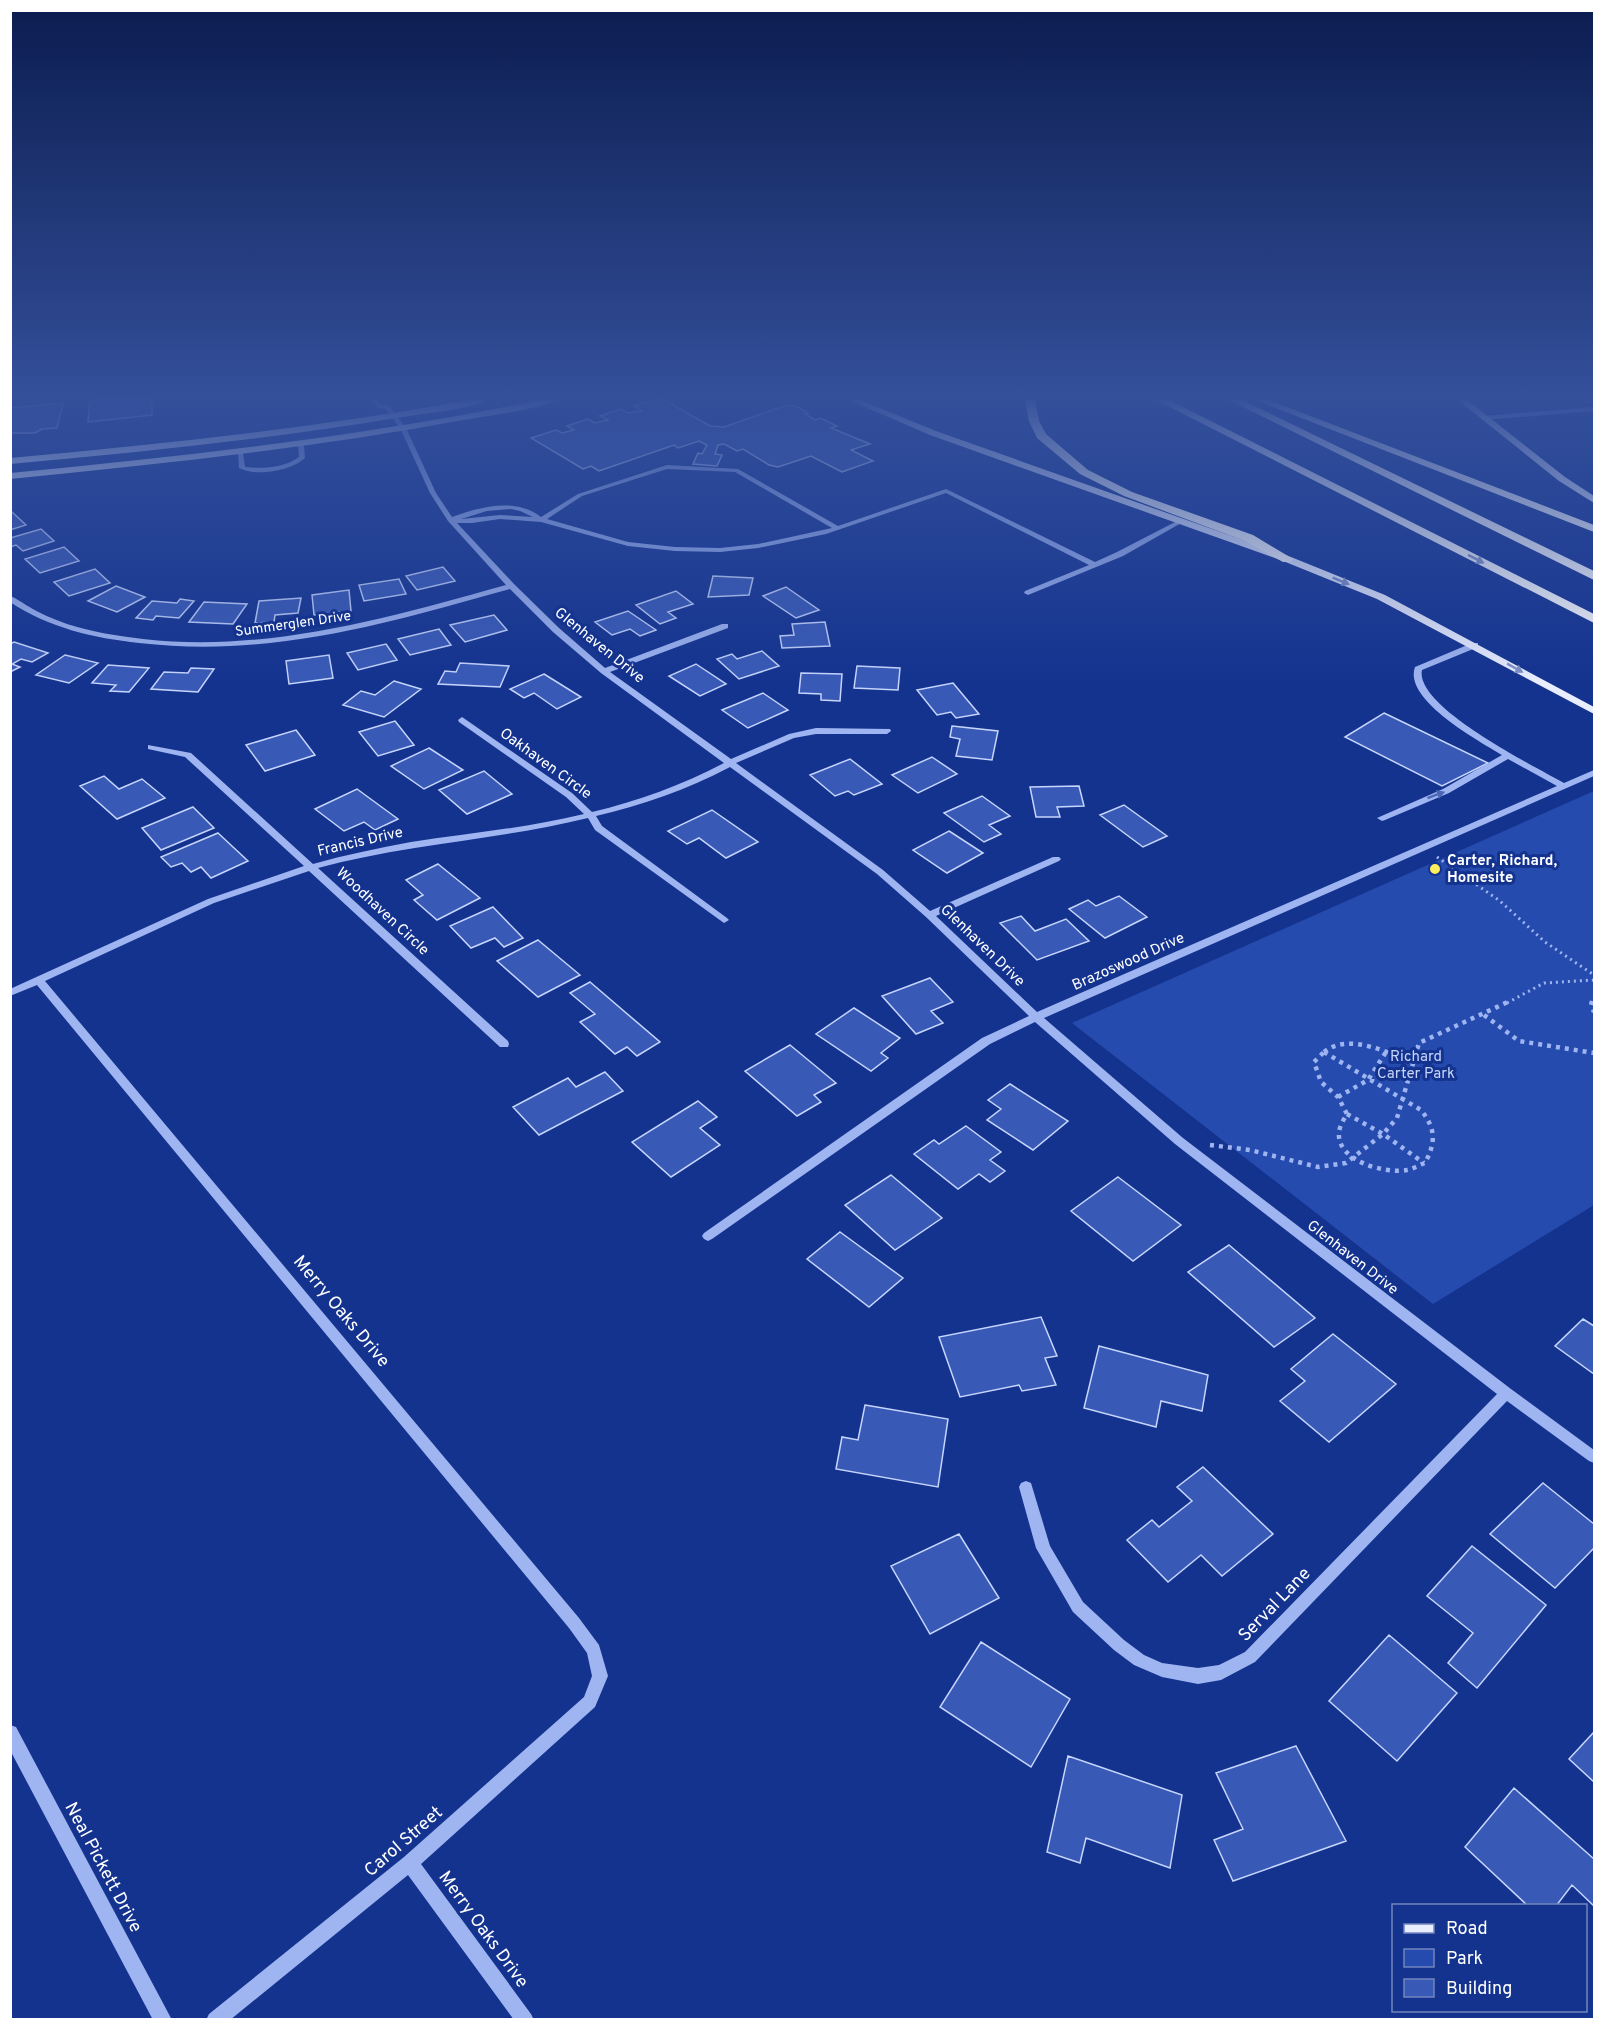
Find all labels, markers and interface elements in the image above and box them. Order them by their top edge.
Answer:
one-way arrow [1467,553,1485,563]
one-way arrow [1332,577,1350,586]
street label: Glenhaven Drive [550,604,648,688]
street label: Summerglen Drive [234,608,352,641]
one-way arrow [1507,662,1523,673]
street label: Oakhaven Circle [495,724,595,804]
one-way arrow [1427,790,1445,800]
street label: Francis Drive [316,823,405,862]
place label: Carter, Richard, Homesite [1447,852,1557,888]
marker: Carter, Richard, Homesite [1428,862,1442,876]
street label: Woodhaven Circle [331,864,433,960]
street label: Glenhaven Drive [936,901,1028,991]
street label: Brazoswood Drive [1069,929,1188,996]
park label: Richard Carter Park [1377,1048,1455,1084]
street label: Glenhaven Drive [1303,1217,1402,1300]
street label: Merry Oaks Drive [287,1251,394,1373]
street label: Serval Lane [1234,1563,1316,1647]
street label: Neal Pickett Drive [59,1799,147,1937]
street label: Carol Street [360,1802,448,1882]
street label: Merry Oaks Drive [433,1867,533,1993]
legend [1392,1904,1587,2012]
text: Road [1446,1918,1488,1941]
text: Park [1446,1948,1483,1971]
text: Building [1446,1978,1512,2001]

